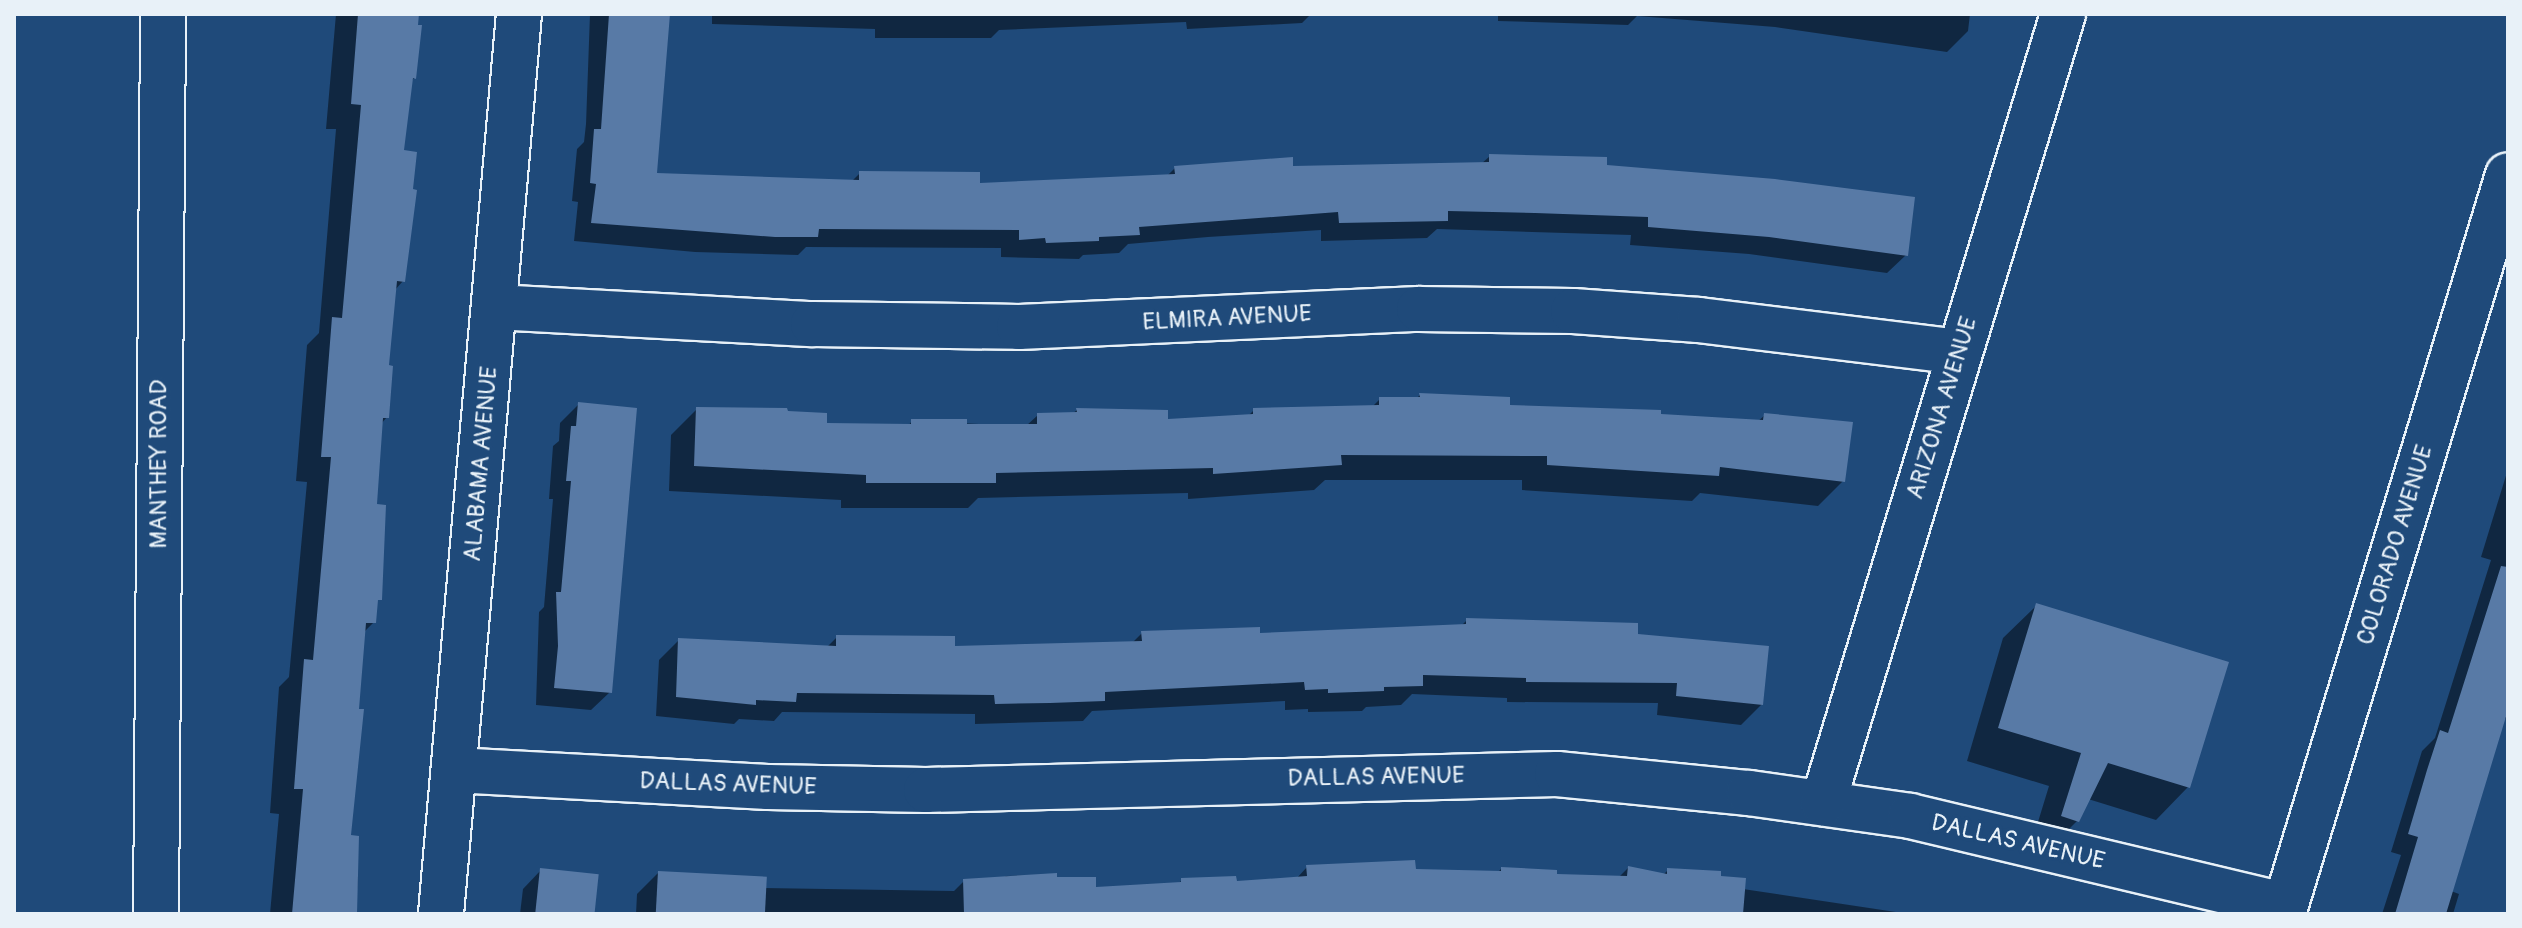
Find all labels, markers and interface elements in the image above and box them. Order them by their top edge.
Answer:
street label: ELMIRA AVENUE [1142,299,1312,337]
street label: ARIZONA AVENUE [1901,313,1983,503]
street label: ALABAMA AVENUE [458,365,504,563]
street label: MANTHEY ROAD [145,380,173,548]
street label: COLORADO AVENUE [2351,442,2439,648]
street label: DALLAS AVENUE [1287,761,1465,793]
street label: DALLAS AVENUE [639,767,817,801]
street label: DALLAS AVENUE [1929,808,2107,876]

